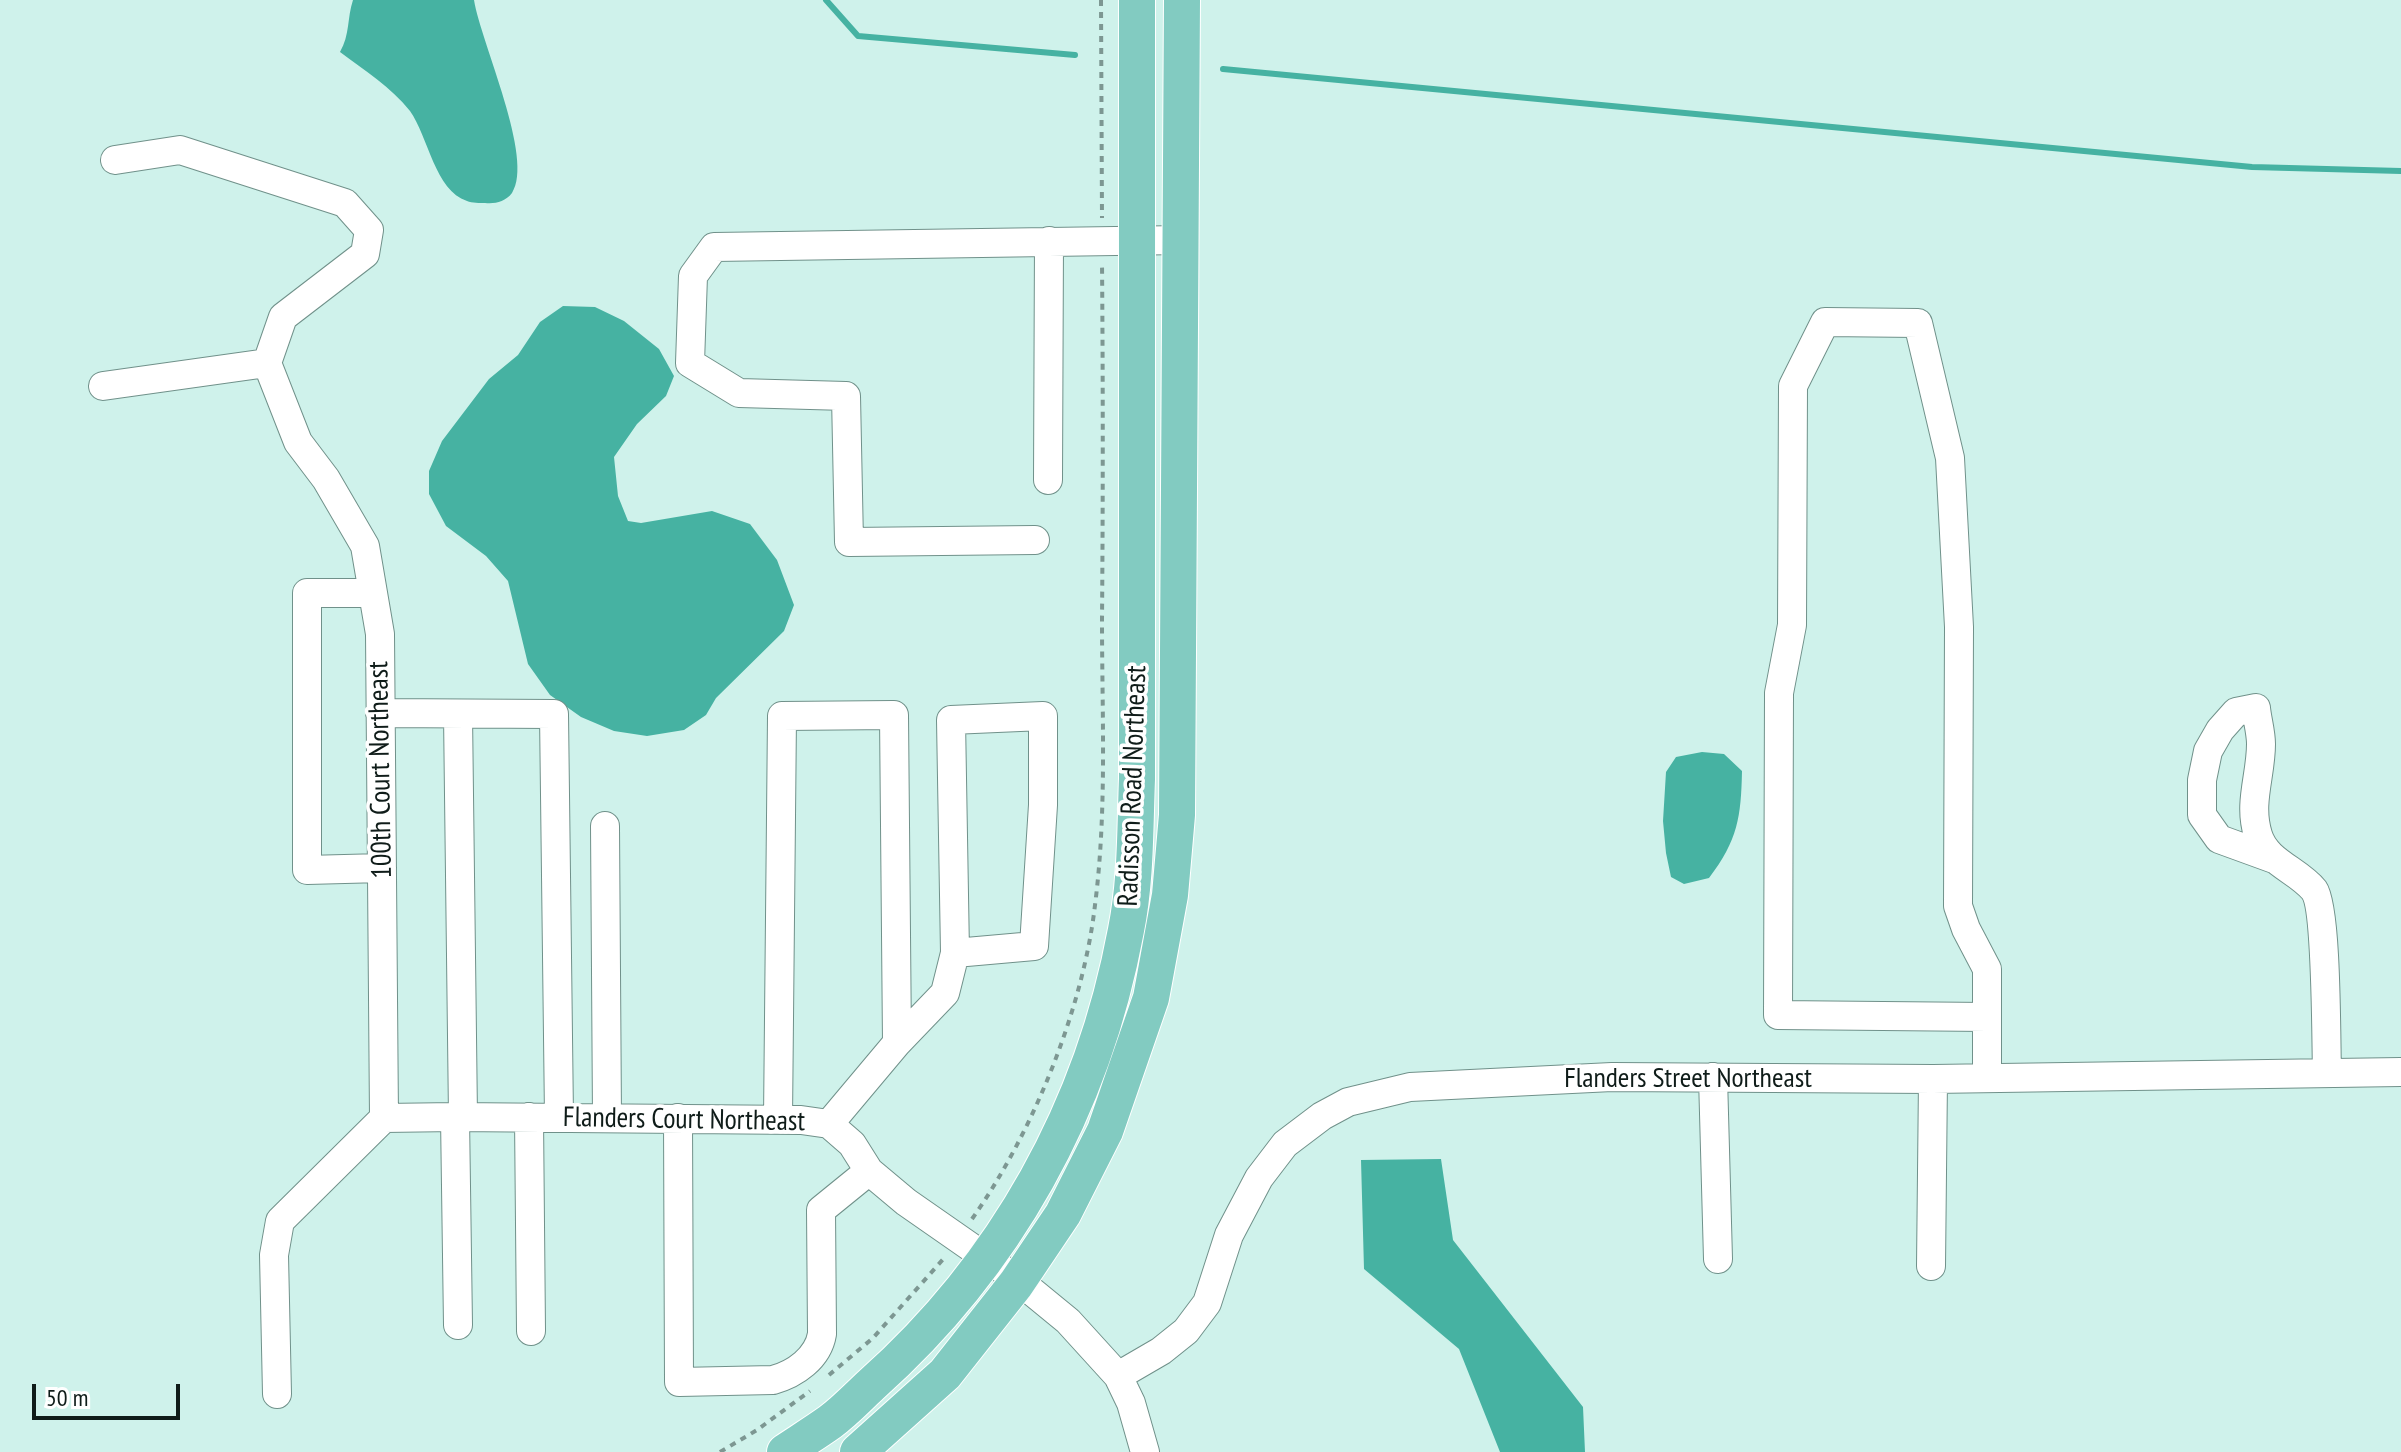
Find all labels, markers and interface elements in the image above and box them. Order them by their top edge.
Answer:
street label: 100th Court Northeast [362,661,400,879]
street label: Radisson Road Northeast [1112,665,1154,907]
street label: Flanders Street Northeast [1564,1062,1812,1096]
street label: Flanders Court Northeast [563,1101,805,1139]
scale bar [36,1368,184,1418]
text: 50 m [46,1382,88,1413]

